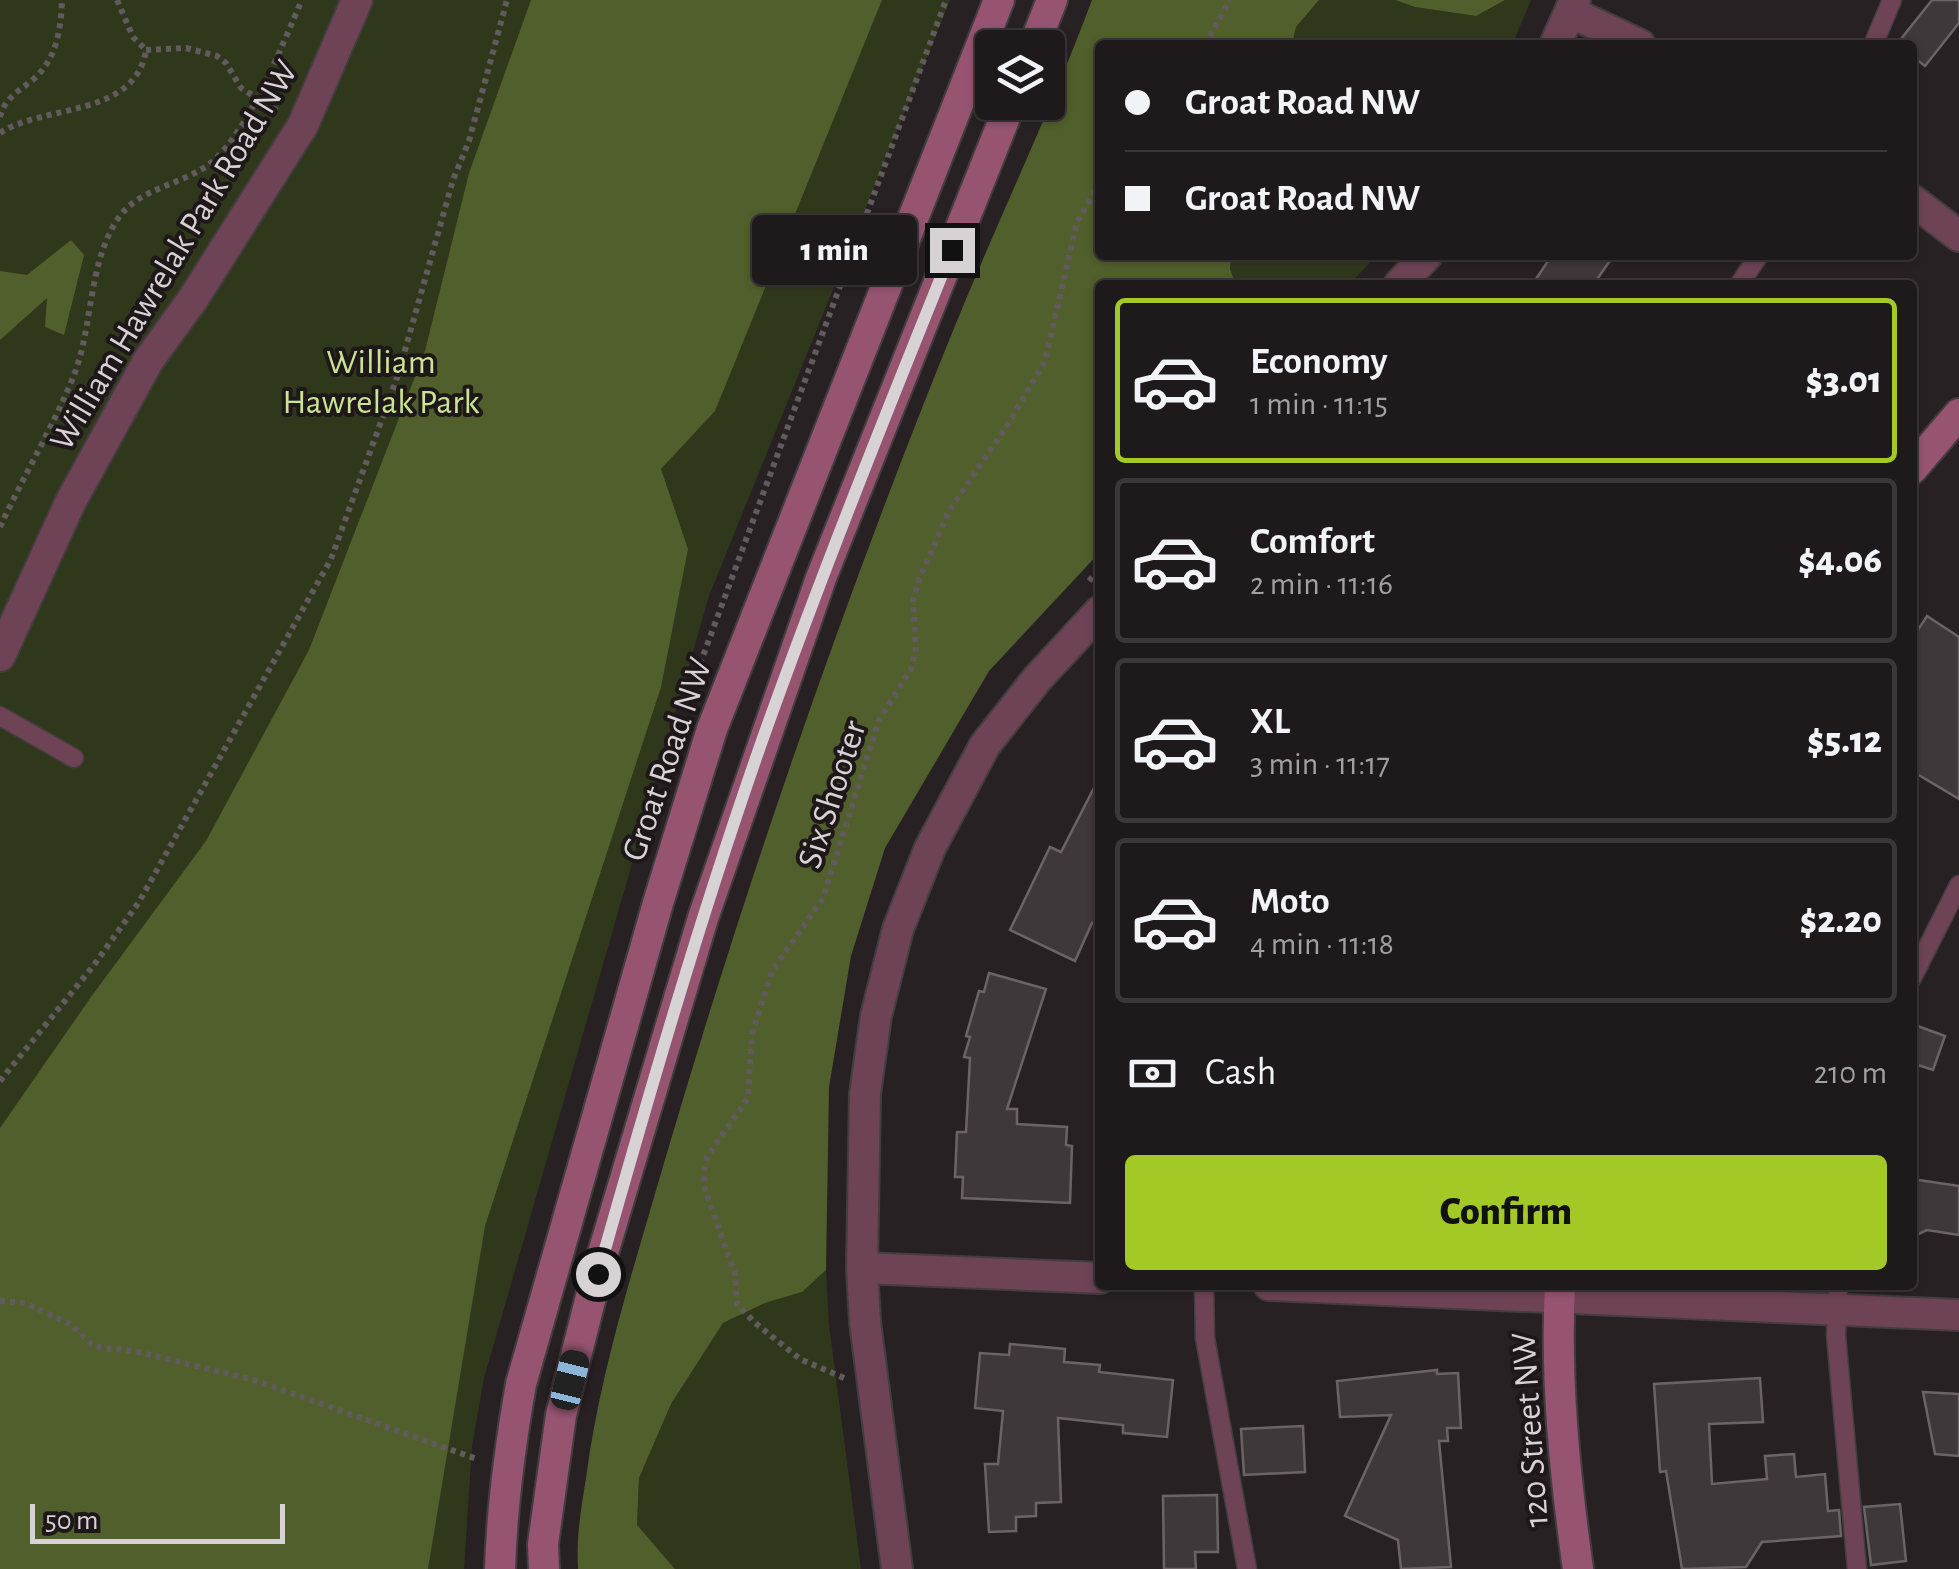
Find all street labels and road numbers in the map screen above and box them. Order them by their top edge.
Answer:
street label: William Hawrelak Park Road NW [44,55,305,457]
street label: Groat Road NW [616,654,718,865]
street label: Six Shooter [792,716,873,873]
street label: 120 Street NW [1506,1331,1555,1528]

